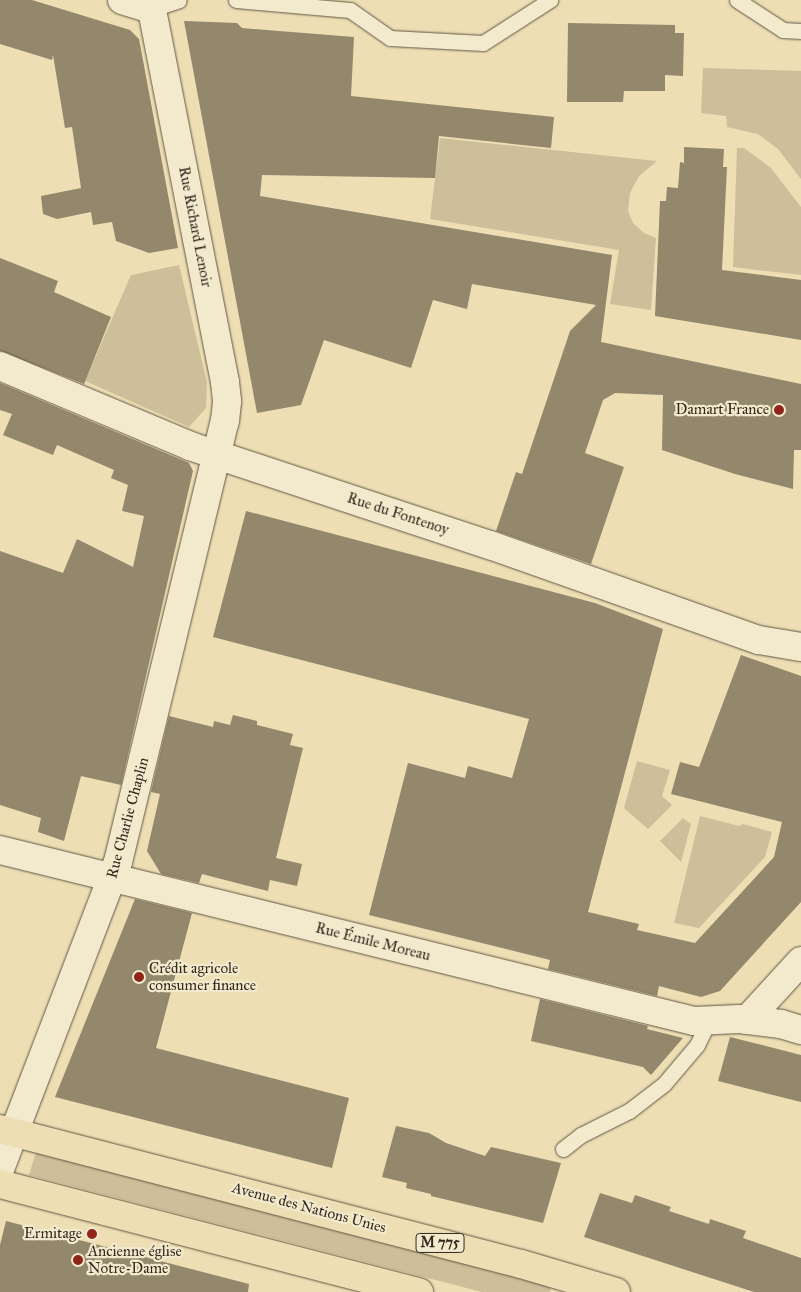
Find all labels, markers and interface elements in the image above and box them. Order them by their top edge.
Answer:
street label: Rue Richard Lenoir [174,165,216,289]
place label: Damart France [676,401,769,419]
marker: Damart France [773,404,785,416]
street label: Rue du Fontenoy [345,489,451,539]
street label: Rue Charlie Chaplin [103,756,153,880]
street label: Rue Émile Moreau [314,919,432,965]
place label: Crédit agricole consumer finance [149,959,256,994]
marker: Crédit agricole consumer finance [133,971,145,983]
street label: Avenue des Nations Unies [230,1179,388,1237]
place label: Ermitage [24,1225,82,1243]
marker: Ermitage [86,1228,98,1240]
road number: M 775 [415,1232,465,1254]
place label: Ancienne église Notre-Dame [88,1242,182,1277]
marker: Ancienne église Notre-Dame [72,1254,84,1266]

